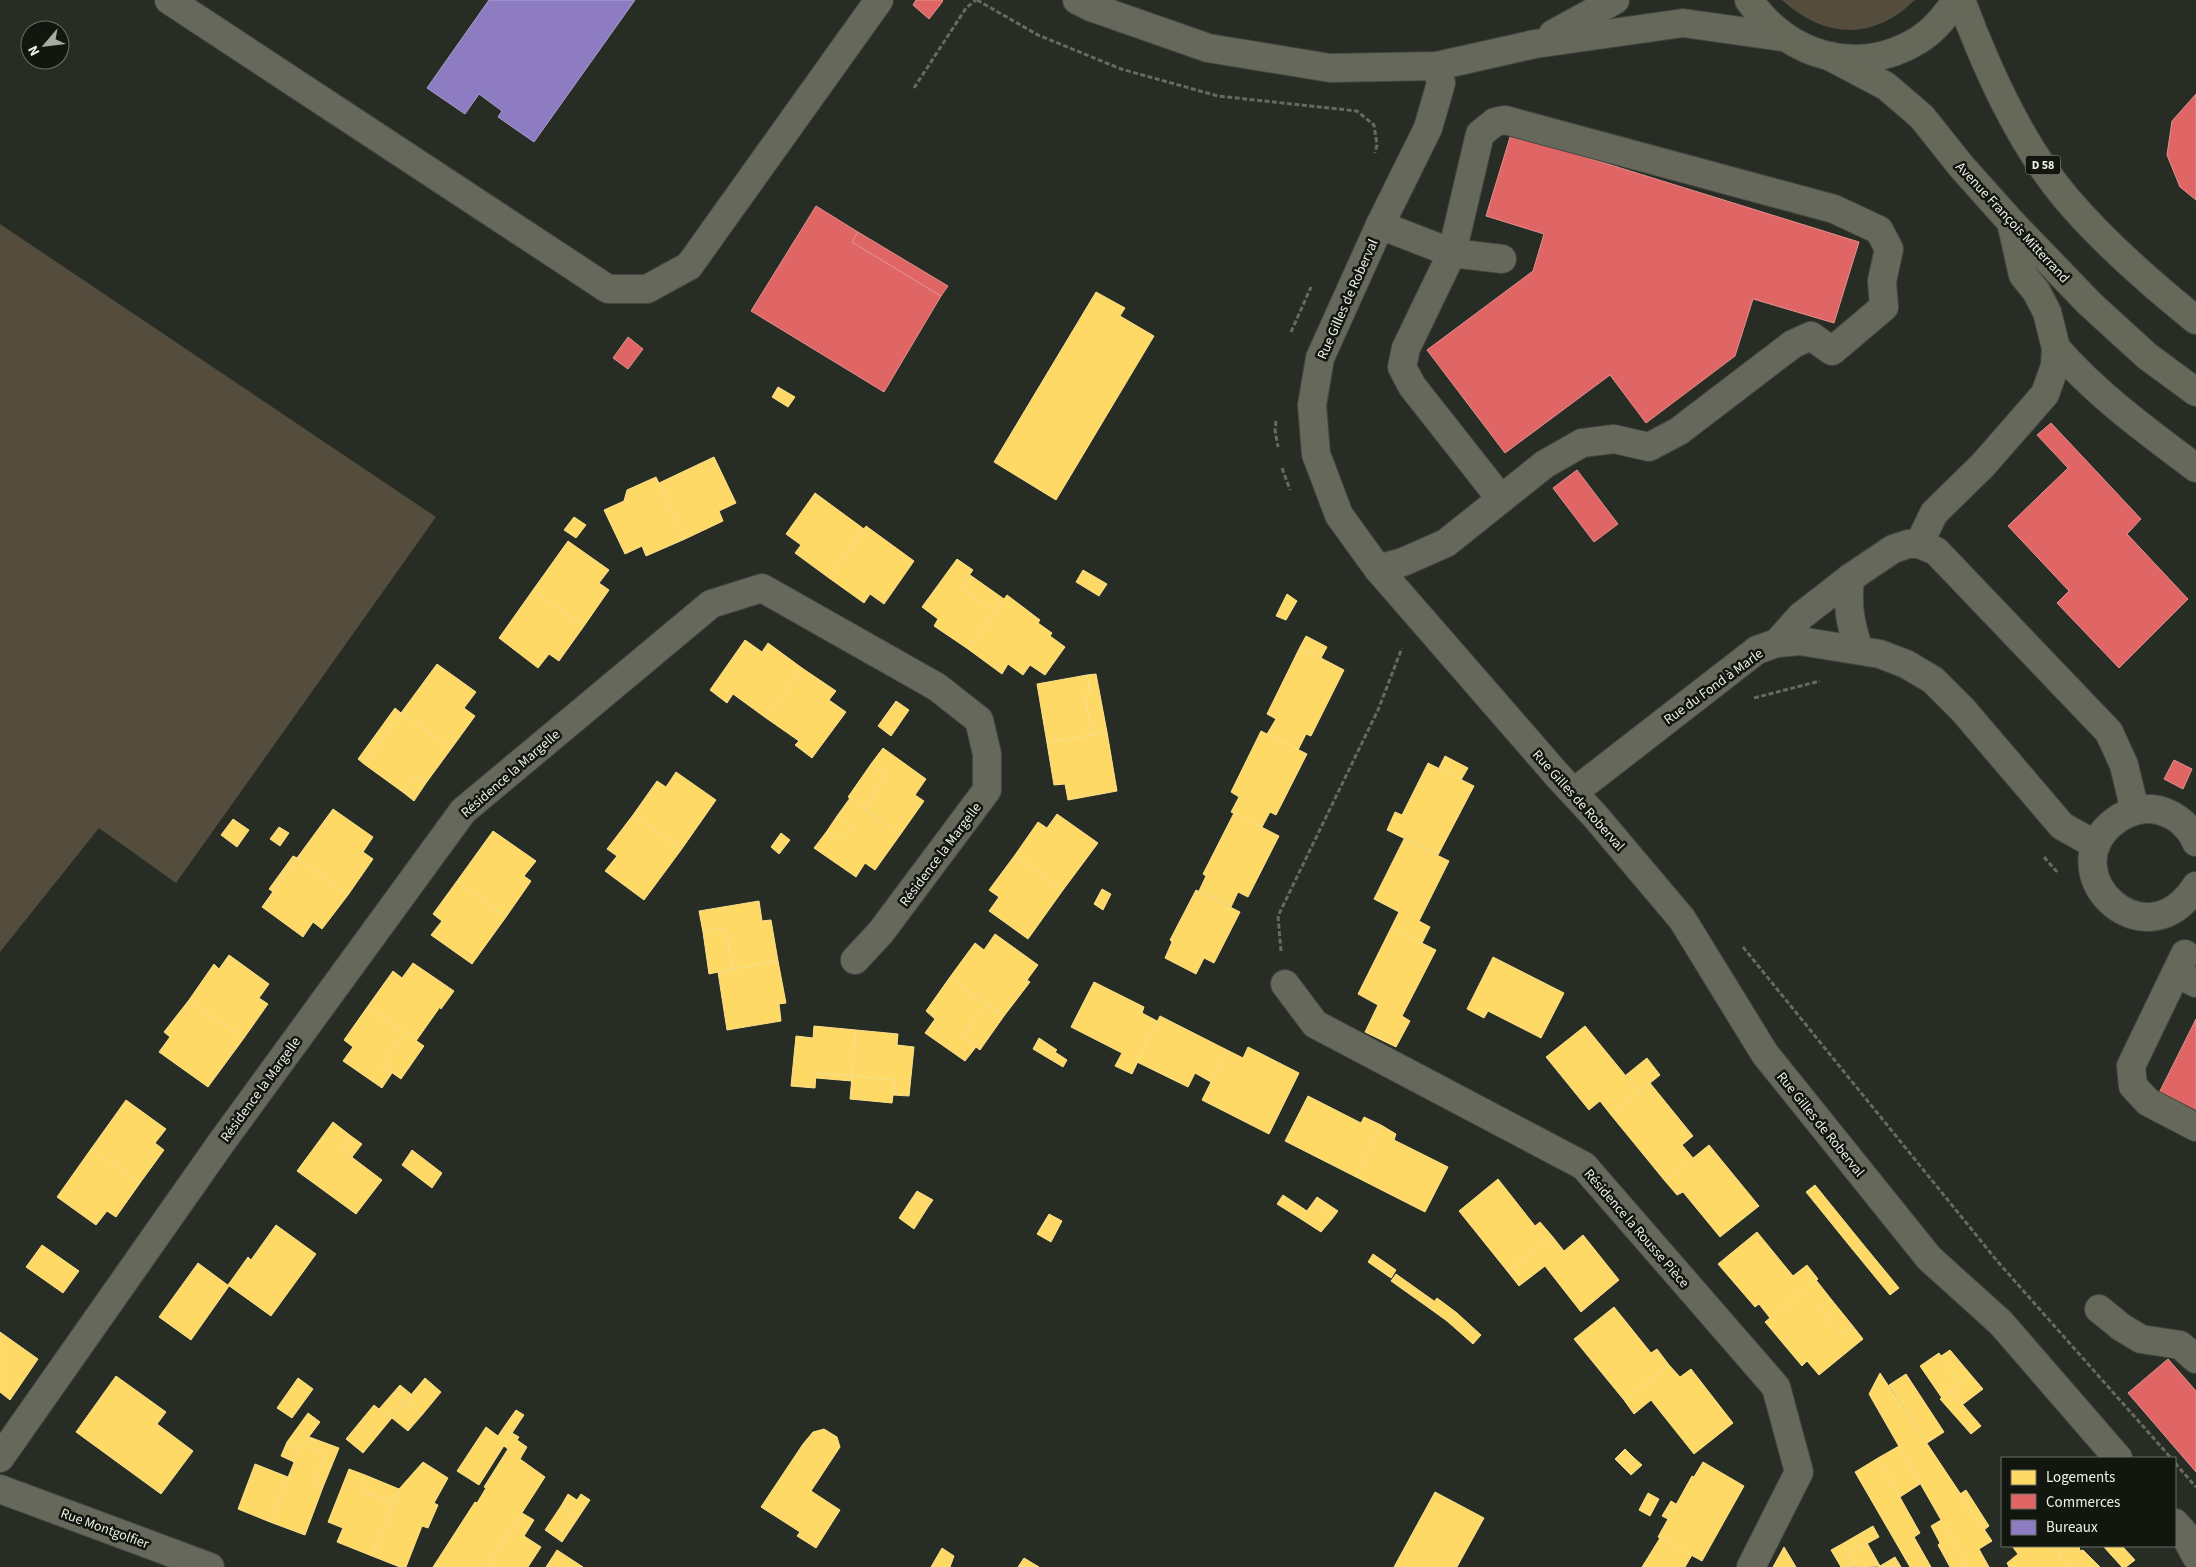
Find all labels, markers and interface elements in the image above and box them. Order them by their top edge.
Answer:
north arrow [20,20,70,70]
text: N [23,42,45,59]
road number: D 58 [2026,156,2060,174]
street label: Avenue François Mitterrand [1951,158,2074,288]
street label: Rue Gilles de Roberval [1312,236,1384,363]
street label: Rue du Fond à Marle [1660,644,1767,730]
street label: Résidence la Margelle [457,725,565,822]
street label: Rue Gilles de Roberval [1527,746,1629,856]
street label: Résidence la Margelle [895,798,987,911]
street label: Résidence la Margelle [216,1033,306,1146]
street label: Rue Gilles de Roberval [1772,1068,1869,1182]
street label: Résidence la Rousse Pièce [1579,1165,1694,1292]
legend [2001,1457,2176,1547]
text: Logements [2046,1467,2115,1488]
text: Commerces [2046,1492,2120,1513]
street label: Rue Montgolfier [58,1504,152,1554]
text: Bureaux [2046,1517,2098,1538]

